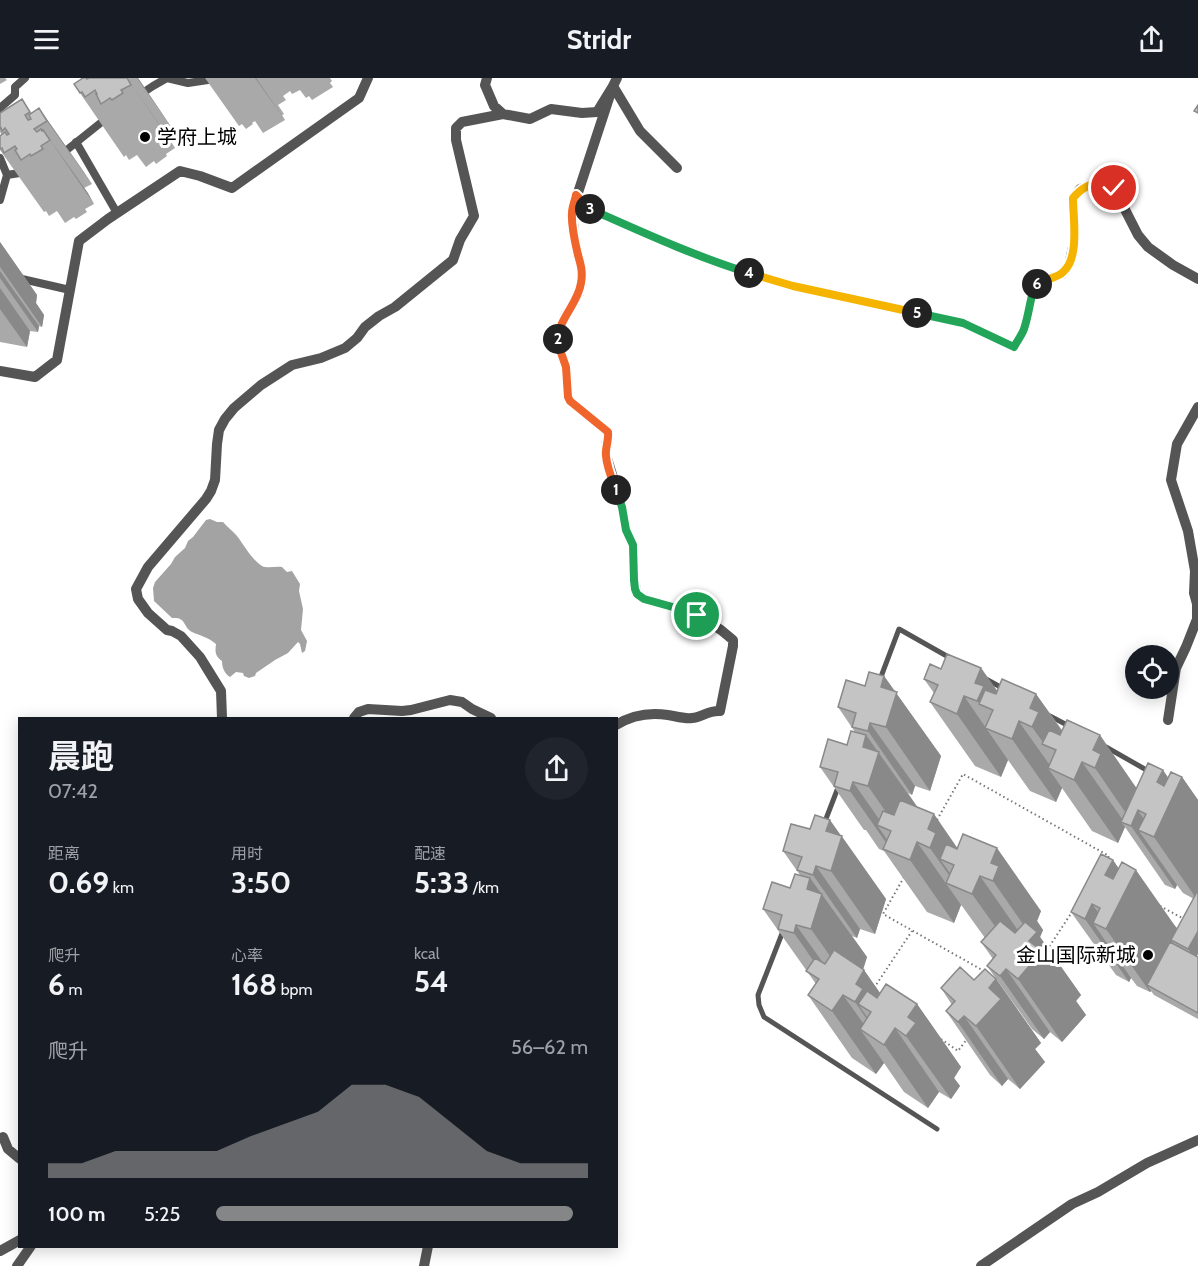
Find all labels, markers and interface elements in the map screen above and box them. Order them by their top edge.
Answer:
icon: menu [30,23,63,56]
text: Stridr [567,23,631,56]
icon: share [1135,23,1168,56]
place label: 学府上城 [157,125,237,149]
marker: 学府上城 [138,130,152,144]
pin [1088,162,1139,213]
icon: check [1097,171,1130,204]
pin: 3 [575,194,605,224]
text: 3 [586,199,594,218]
pin: 4 [734,258,764,288]
text: 4 [744,263,754,282]
pin: 6 [1022,269,1052,299]
text: 6 [1033,274,1042,293]
pin: 5 [902,298,932,328]
text: 5 [913,303,921,322]
pin: 2 [543,324,573,354]
text: 2 [554,329,562,348]
pin: 1 [601,475,631,505]
text: 1 [613,480,619,499]
pin [671,589,722,640]
icon: arrive [680,598,713,631]
map controls [1125,645,1179,699]
button: locate [1125,645,1179,699]
text: 晨跑 [48,736,114,776]
button: share [525,737,588,800]
text: 07:42 [48,779,98,803]
text: 距离 [48,844,80,863]
text: 用时 [231,844,263,863]
text: 配速 [414,844,446,863]
text: 0.69 [48,864,109,901]
text: 3:50 [231,864,291,901]
text: 5:33 [414,864,469,901]
text: km [109,878,134,897]
text: /km [469,878,499,897]
place label: 金山国际新城 [1016,943,1136,967]
text: kcal [414,944,440,963]
text: 爬升 [48,946,80,965]
text: 心率 [231,946,263,965]
marker: 金山国际新城 [1141,948,1155,962]
text: 54 [414,963,449,1000]
text: 6 [48,966,65,1003]
text: 168 [231,966,277,1003]
text: m [65,980,83,999]
text: bpm [277,980,313,999]
text: 56–62 m [511,1035,588,1059]
text: 爬升 [48,1039,88,1063]
text: 100 m [48,1202,106,1226]
text: 5:25 [144,1202,180,1226]

